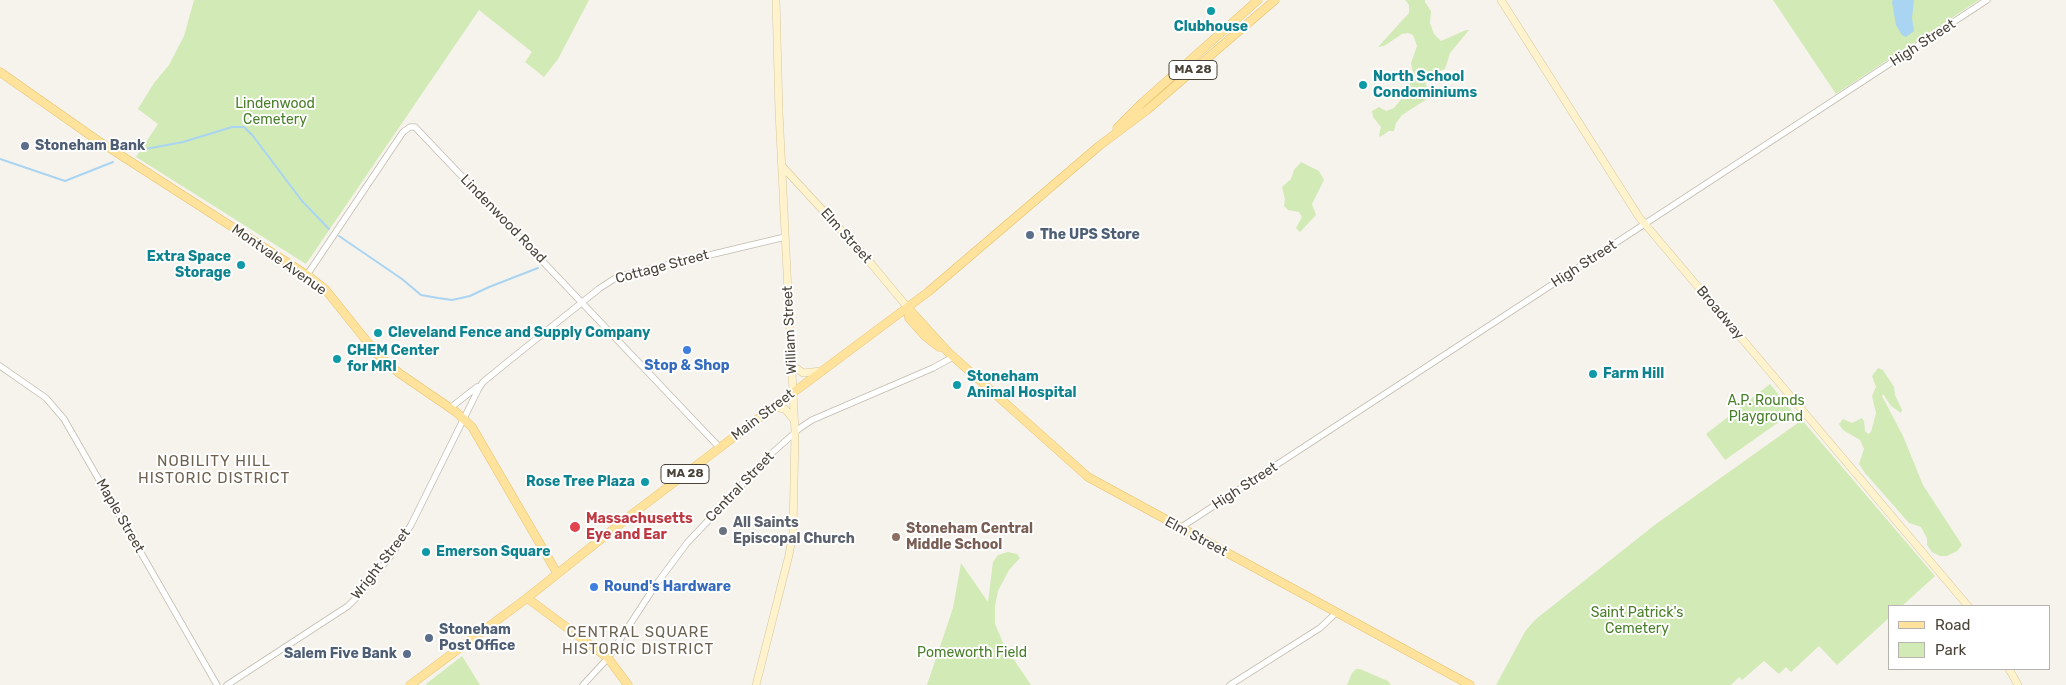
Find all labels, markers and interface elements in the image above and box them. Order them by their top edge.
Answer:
marker: Clubhouse [1205,5,1217,17]
street label: High Street [1887,16,1959,70]
place label: Clubhouse [1174,19,1248,35]
road number: MA 28 [1169,60,1217,80]
place label: North School Condominiums [1373,69,1477,102]
marker: North School Condominiums [1357,79,1369,91]
park label: Lindenwood Cemetery [235,96,315,128]
place label: Stoneham Bank [35,138,145,154]
marker: Stoneham Bank [19,140,31,152]
street label: Lindenwood Road [457,171,549,267]
street label: Elm Street [817,205,875,267]
street label: Montvale Avenue [228,221,330,299]
place label: The UPS Store [1040,227,1140,243]
marker: The UPS Store [1024,229,1036,241]
street label: High Street [1548,237,1620,291]
street label: Cottage Street [613,246,711,288]
place label: Extra Space Storage [147,249,231,282]
marker: Extra Space Storage [235,259,247,271]
street label: Broadway [1693,283,1747,343]
street label: William Street [779,285,801,375]
place label: Cleveland Fence and Supply Company [388,325,650,341]
marker: Cleveland Fence and Supply Company [372,327,384,339]
place label: CHEM Center for MRI [347,343,439,376]
marker: Stop & Shop [681,344,693,356]
marker: CHEM Center for MRI [331,353,343,365]
place label: Stop & Shop [644,358,730,374]
place label: Farm Hill [1603,366,1664,382]
marker: Farm Hill [1587,368,1599,380]
place label: Stoneham Animal Hospital [967,369,1076,402]
marker: Stoneham Animal Hospital [951,379,963,391]
street label: Main Street [728,386,798,444]
park label: A.P. Rounds Playground [1727,393,1805,426]
street label: Central Street [702,448,778,526]
district label: NOBILITY HILL HISTORIC DISTRICT [136,453,292,488]
street label: High Street [1209,459,1281,513]
road number: MA 28 [661,464,709,484]
place label: Rose Tree Plaza [526,474,635,490]
street label: Maple Street [92,476,148,556]
marker: Rose Tree Plaza [639,476,651,488]
place label: Massachusetts Eye and Ear [586,511,693,544]
street label: Elm Street [1162,514,1230,560]
place label: All Saints Episcopal Church [733,515,855,548]
marker: Massachusetts Eye and Ear [568,520,582,534]
place label: Stoneham Central Middle School [906,521,1033,554]
street label: Wright Street [348,525,414,603]
marker: All Saints Episcopal Church [717,525,729,537]
marker: Stoneham Central Middle School [890,531,902,543]
place label: Emerson Square [436,544,551,560]
marker: Emerson Square [420,546,432,558]
place label: Round's Hardware [604,579,731,595]
marker: Round's Hardware [588,581,600,593]
park label: Saint Patrick's Cemetery [1591,605,1683,638]
legend [1888,605,2051,670]
text: Road [1935,616,1971,634]
place label: Stoneham Post Office [439,622,515,654]
district label: CENTRAL SQUARE HISTORIC DISTRICT [560,624,716,659]
marker: Stoneham Post Office [423,632,435,644]
text: Park [1935,641,1966,659]
park label: Pomeworth Field [917,645,1027,661]
place label: Salem Five Bank [284,646,397,662]
marker: Salem Five Bank [401,648,413,660]

